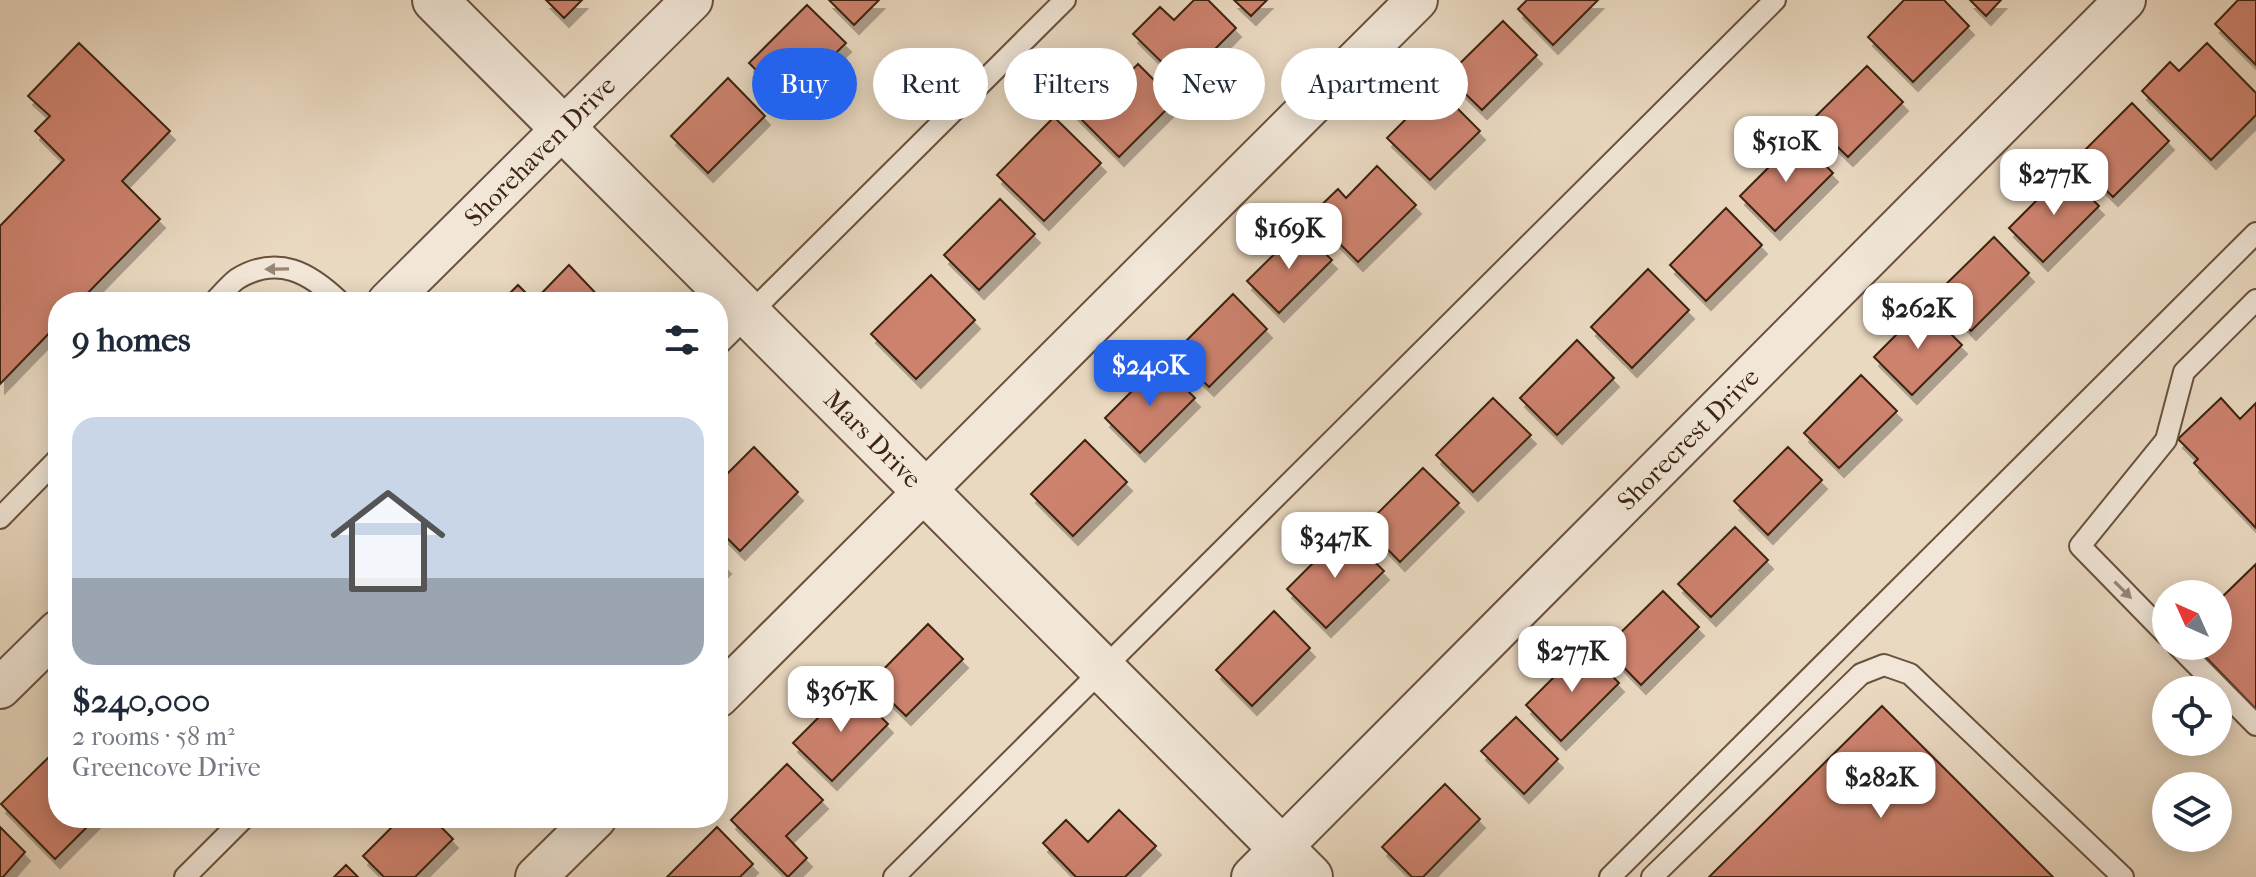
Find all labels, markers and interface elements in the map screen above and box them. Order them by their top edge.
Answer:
chip: Buy [752,48,857,120]
chip: Rent [873,48,988,120]
chip: Filters [1004,48,1137,120]
chip: New [1153,48,1265,120]
chip: Apartment [1281,48,1468,120]
street label: Shorehaven Drive [458,69,622,233]
pin: $510K [1730,116,1842,184]
text: $510K [1752,126,1820,157]
pin: $277K [1998,149,2110,217]
text: $277K [2018,159,2090,190]
pin: $169K [1233,203,1345,271]
text: $169K [1254,213,1324,244]
one-way arrow [264,263,289,275]
pin: $262K [1862,283,1974,351]
text: $262K [1881,293,1955,324]
icon: filters [660,318,704,362]
text: 9 homes [72,320,191,360]
pin: $240K [1094,340,1206,408]
text: $240K [1112,350,1188,381]
street label: Shorecrest Drive [1611,361,1765,517]
street label: Mars Drive [818,383,928,494]
icon: home [316,469,460,613]
pin: $347K [1279,512,1391,580]
text: $347K [1299,522,1371,553]
one-way arrow [2113,580,2132,599]
north arrow [2152,580,2232,660]
map controls [2152,580,2232,852]
pin: $277K [1516,626,1628,694]
text: $277K [1536,636,1608,667]
pin: $367K [785,666,897,734]
text: $367K [806,676,876,707]
button: locate [2152,676,2232,756]
text: $240,000 [72,681,210,721]
text: 2 rooms · 58 m² [72,721,235,752]
text: Greencove Drive [72,752,261,783]
pin: $282K [1825,752,1937,820]
text: $282K [1844,762,1918,793]
button: layers [2152,772,2232,852]

